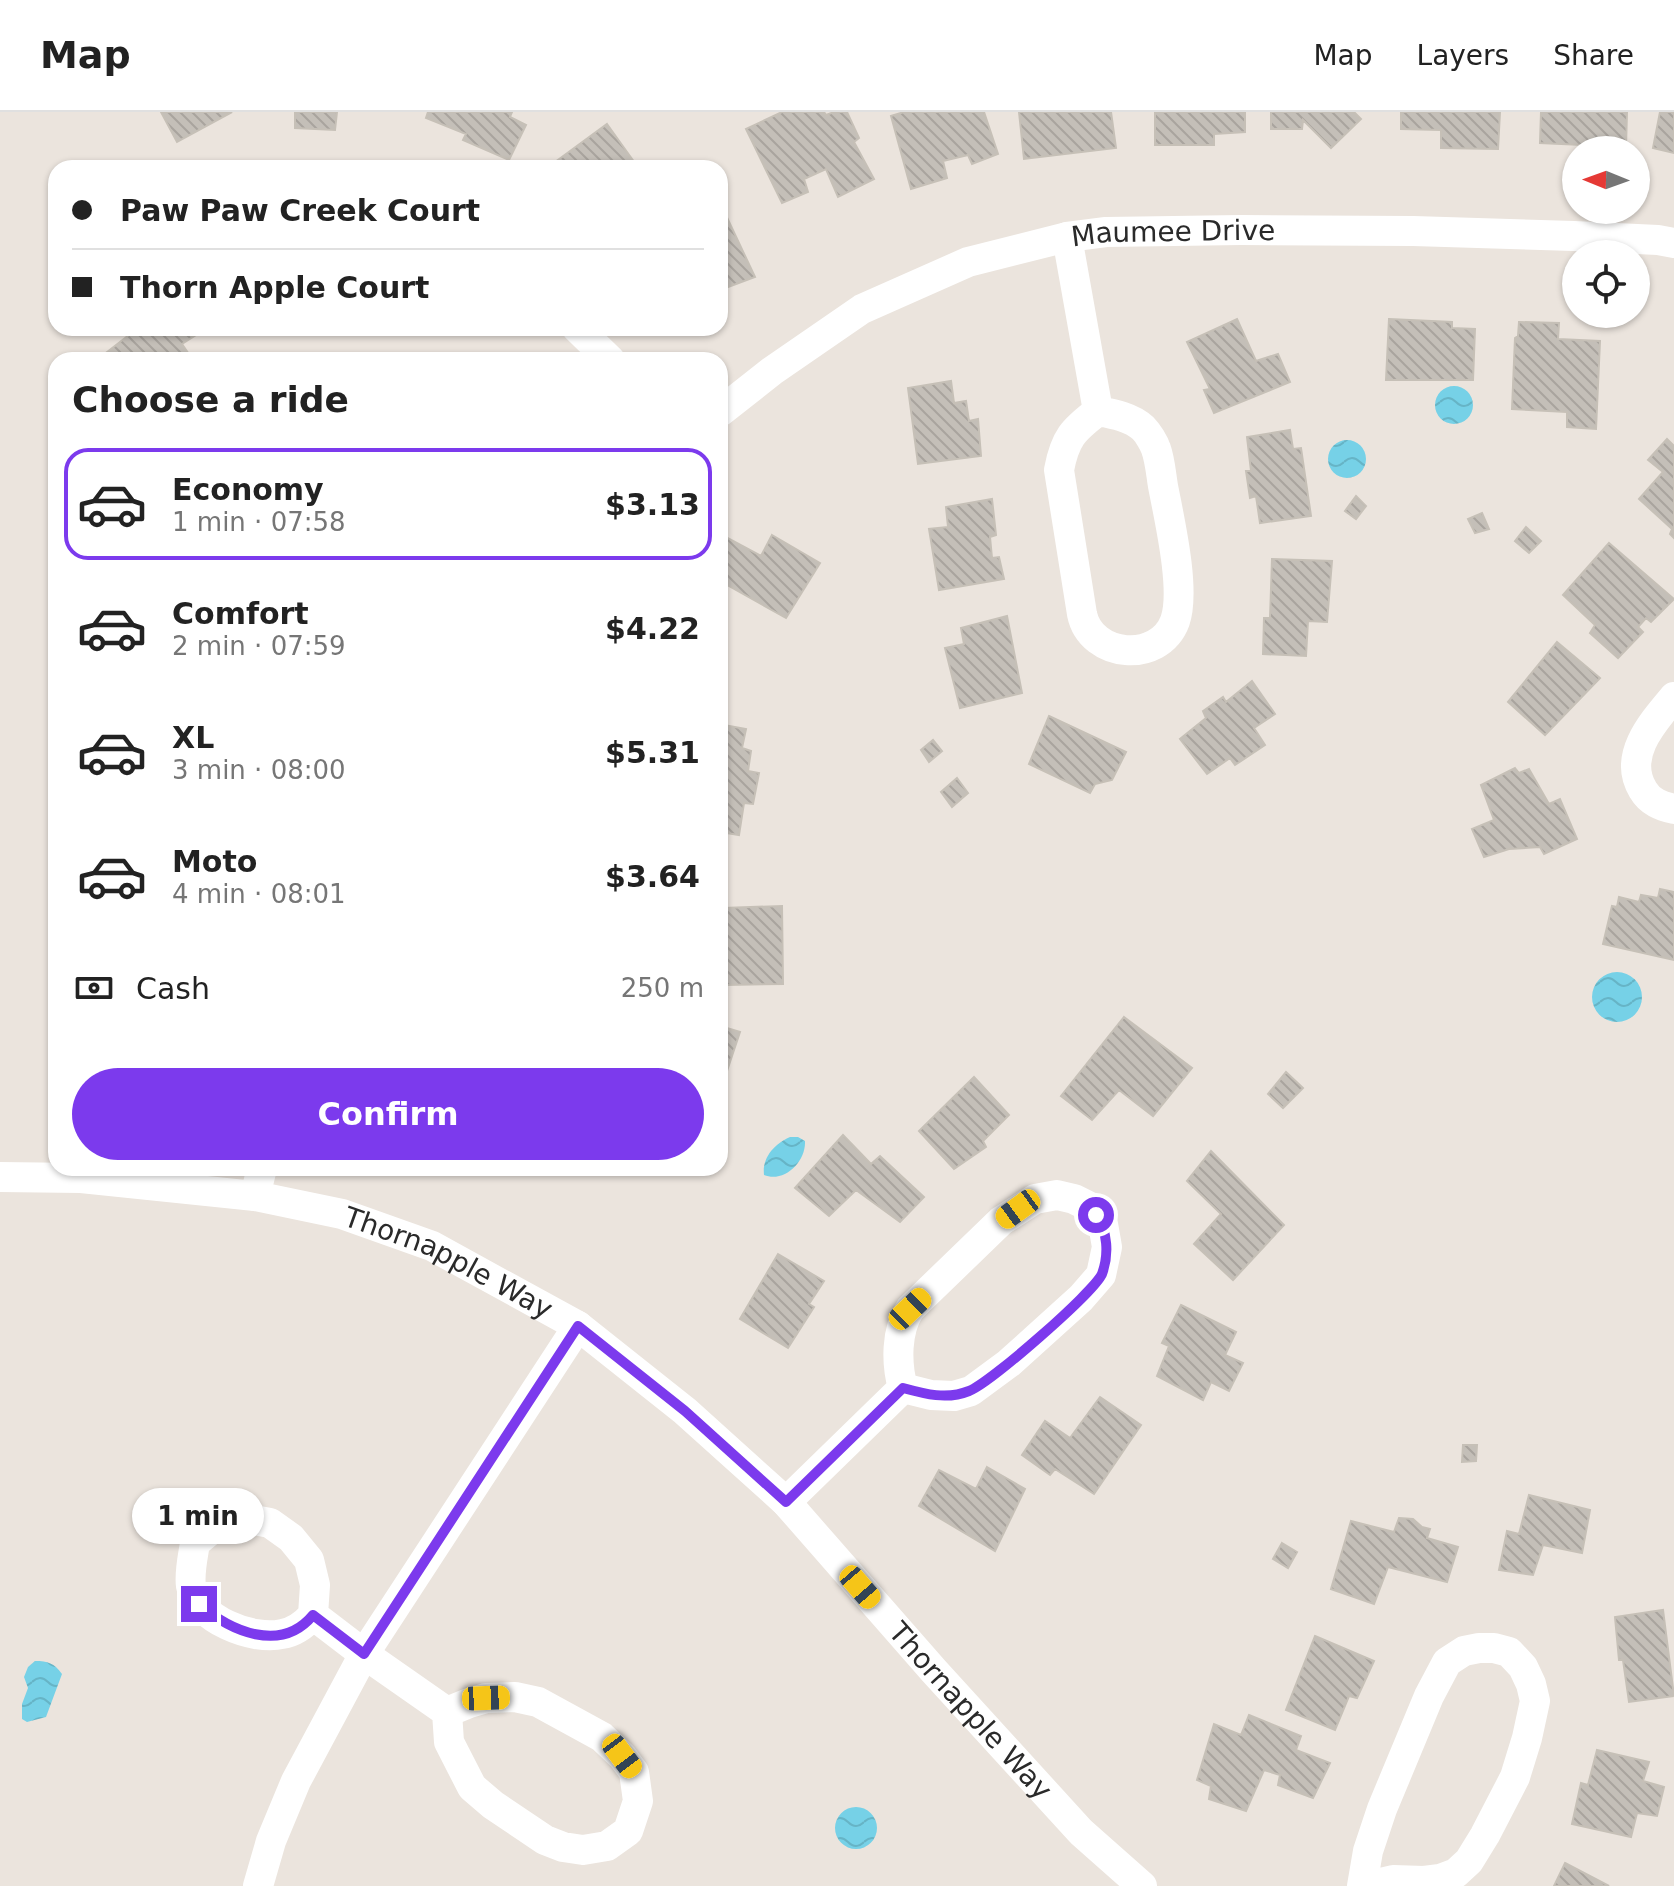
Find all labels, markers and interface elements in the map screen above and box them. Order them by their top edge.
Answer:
text: Map [40,33,131,77]
text: Map [1313,39,1373,72]
text: Layers [1417,39,1509,72]
text: Share [1553,39,1634,72]
north arrow [1562,136,1650,224]
map controls [1562,136,1650,328]
text: Paw Paw Creek Court [120,193,480,228]
street label: Maumee Drive [1069,213,1275,253]
button: locate [1562,240,1650,328]
text: Thorn Apple Court [120,270,429,305]
text: Choose a ride [72,379,349,420]
icon: car [76,468,148,540]
text: Economy [172,472,324,507]
text: $3.13 [605,487,700,522]
text: 1 min · 07:58 [172,507,346,537]
icon: car [76,592,148,664]
text: Comfort [172,596,309,631]
text: $4.22 [605,611,700,646]
text: 2 min · 07:59 [172,631,346,661]
icon: car [76,716,148,788]
text: XL [172,720,214,755]
text: $5.31 [605,735,700,770]
text: 3 min · 08:00 [172,755,346,785]
icon: car [76,840,148,912]
text: Moto [172,844,257,879]
text: $3.64 [605,859,700,894]
text: 4 min · 08:01 [172,879,346,909]
icon: cash [72,966,116,1010]
text: Cash [136,971,210,1006]
text: 250 m [621,973,704,1003]
button: Confirm [72,1068,704,1160]
car [992,1185,1044,1233]
route start [1078,1197,1114,1233]
street label: Thornapple Way [339,1199,559,1325]
car [884,1284,936,1334]
callout: 1 min [133,1488,265,1544]
text: 1 min [157,1501,239,1531]
car [835,1561,885,1613]
route end [181,1586,217,1622]
street label: Thornapple Way [882,1615,1059,1806]
car [462,1685,510,1711]
car [598,1730,646,1782]

